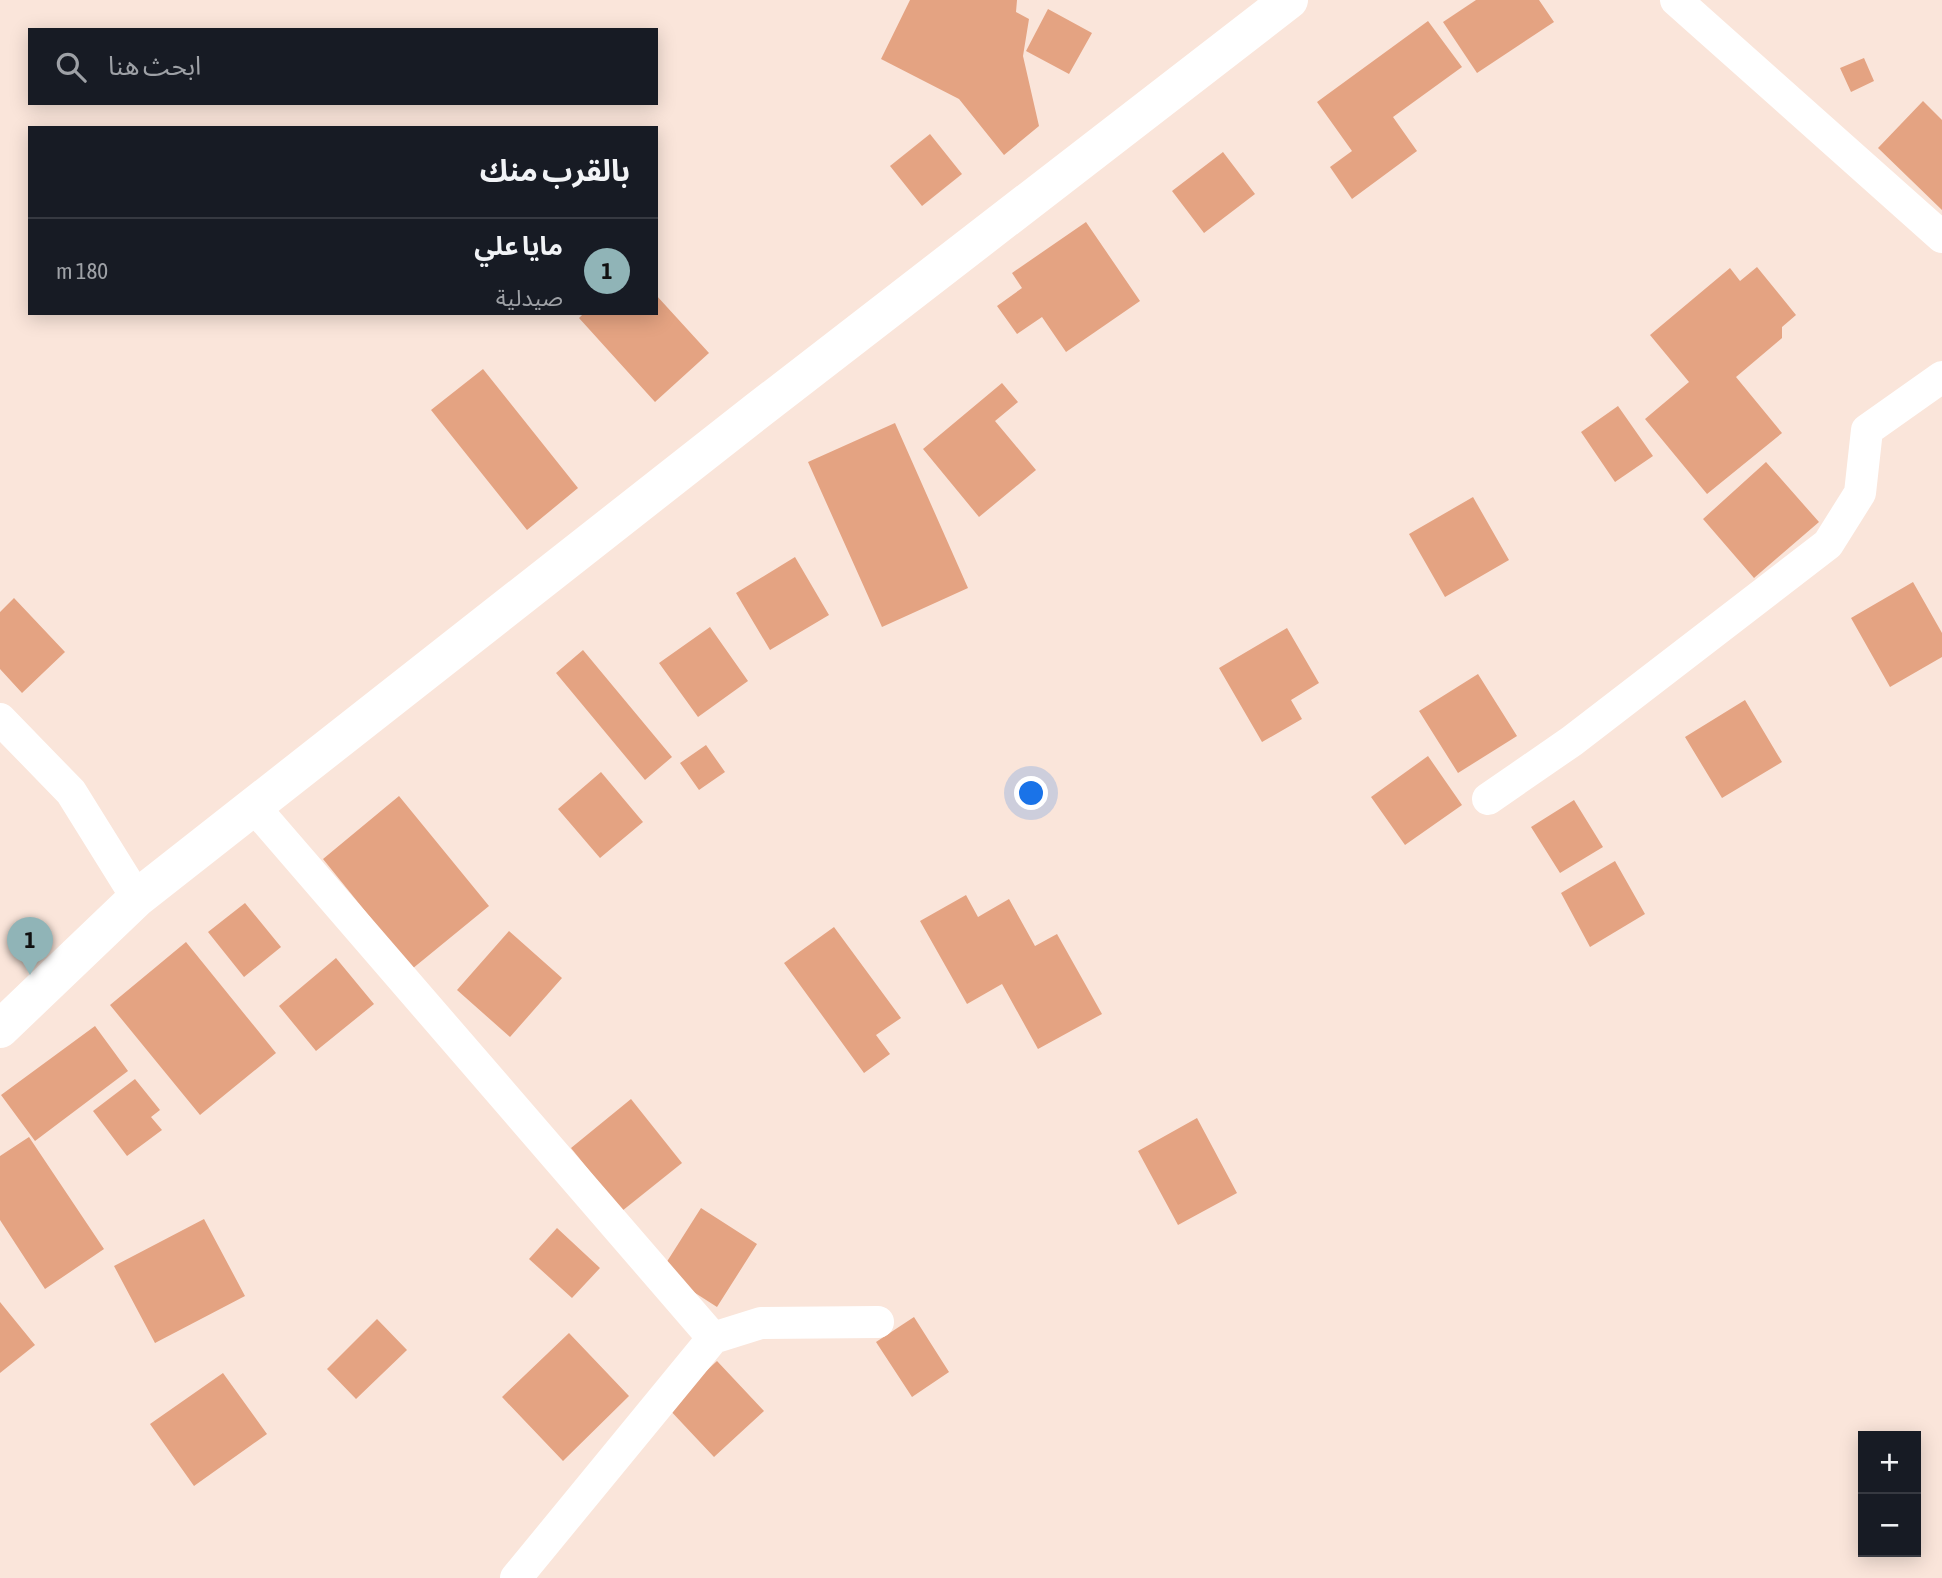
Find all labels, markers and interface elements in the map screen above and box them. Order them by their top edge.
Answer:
search box [28,28,658,105]
icon: search [52,48,90,86]
text: ابحث هنا [108,51,201,81]
text: بالقرب منك [480,153,630,187]
text: مايا علي [474,231,563,261]
text: 180 m [56,258,108,284]
text: 1 [602,258,612,284]
text: صيدلية [496,285,563,311]
your location [1014,776,1048,810]
pin: 1 [7,917,53,975]
map controls [1858,1431,1921,1557]
button: + [1858,1431,1921,1494]
button: − [1858,1494,1921,1557]

